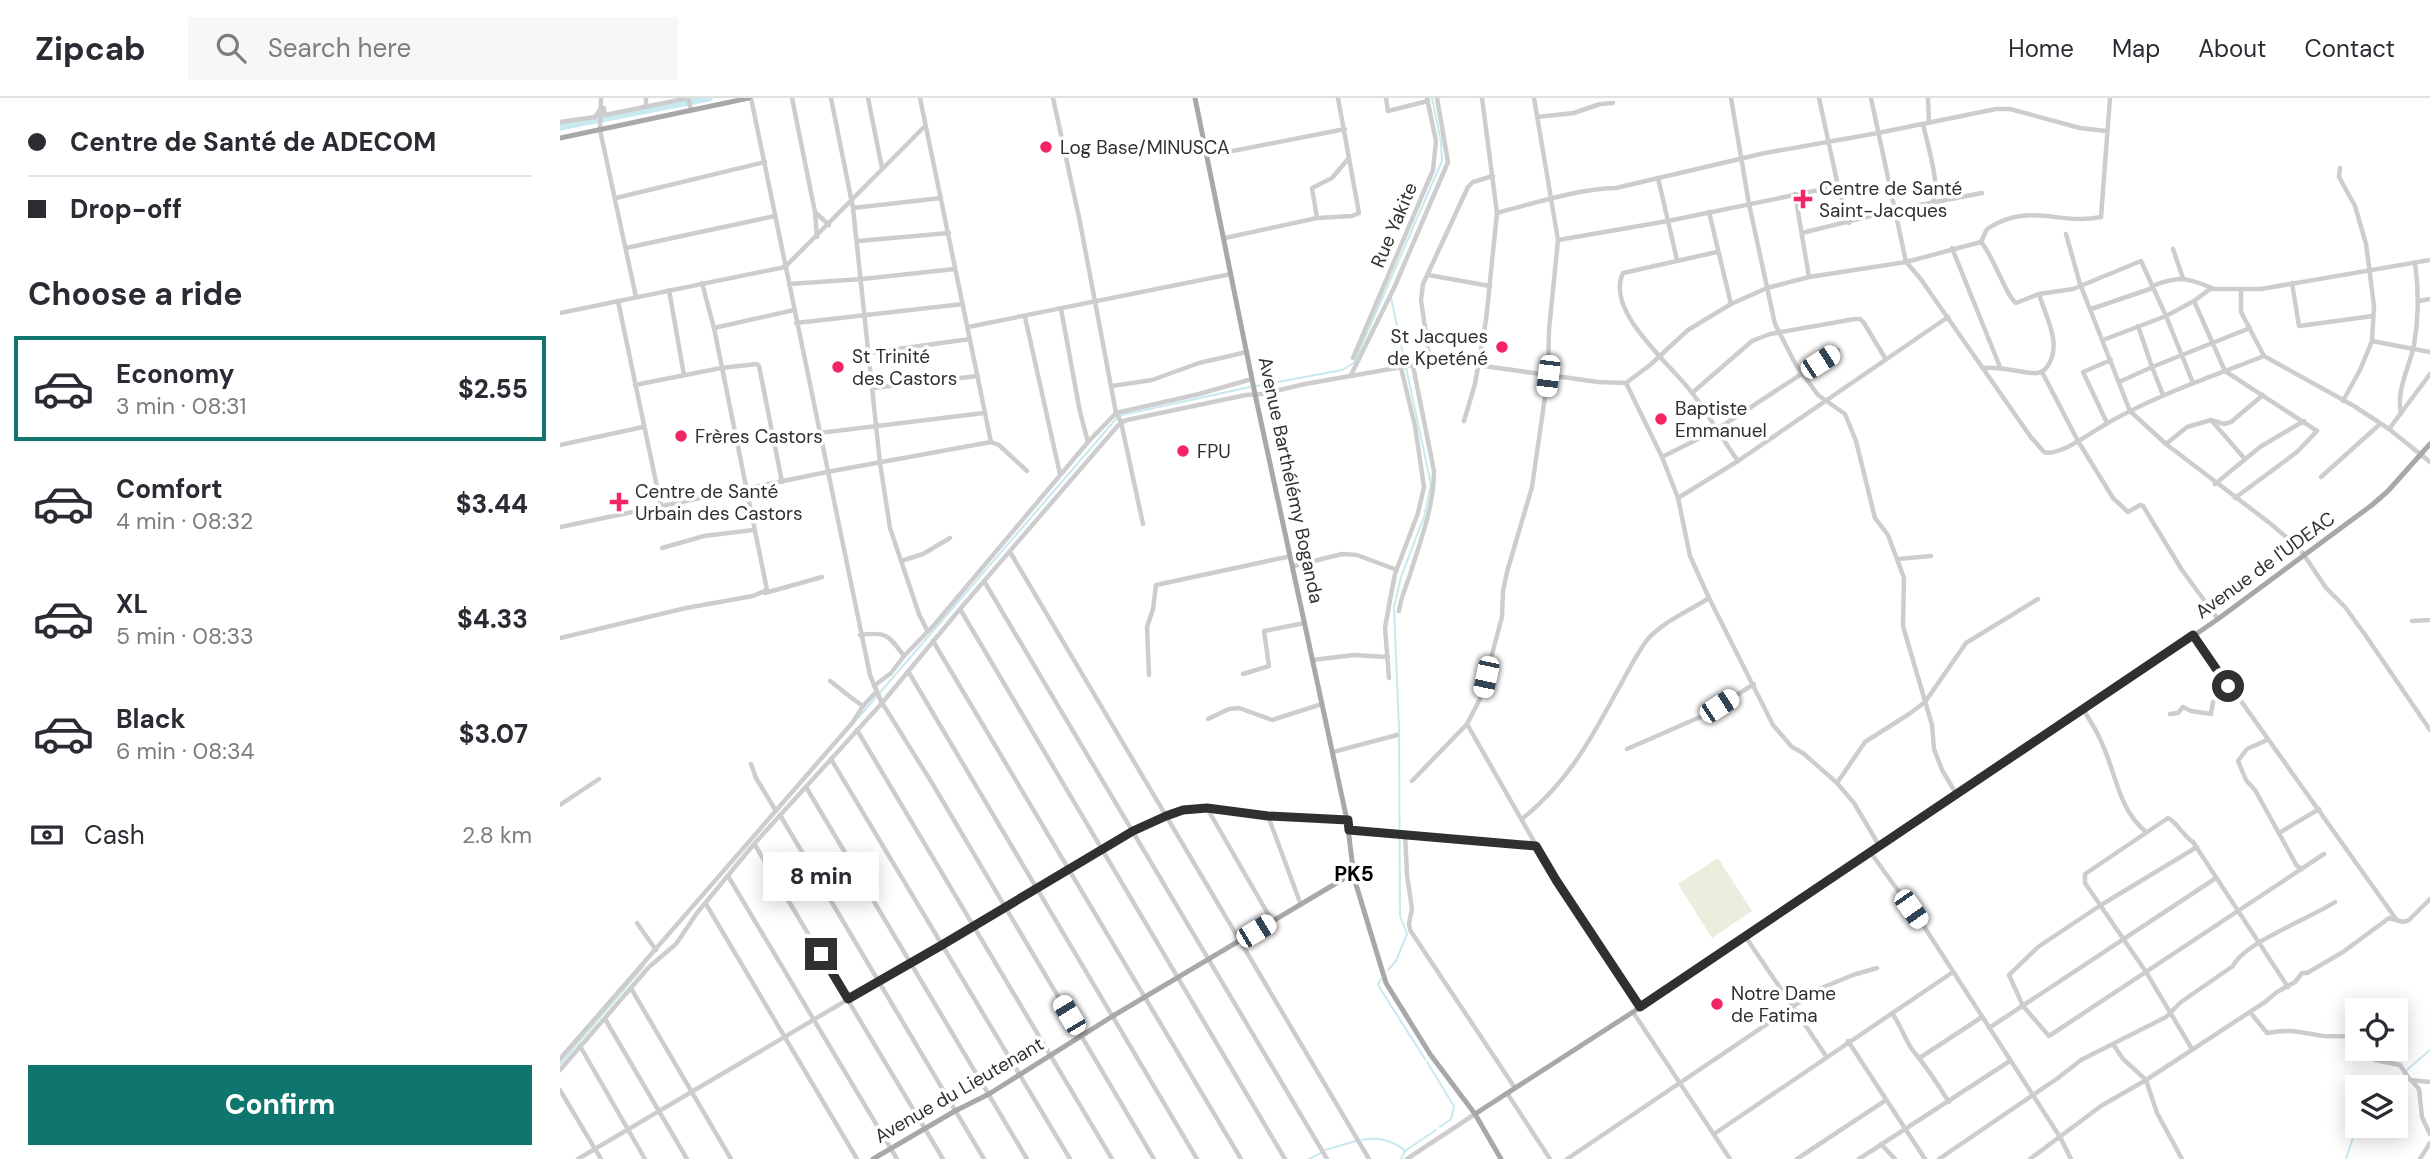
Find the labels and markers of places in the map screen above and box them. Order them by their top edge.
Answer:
place label: Log Base/MINUSCA [1060,135,1230,160]
marker: Log Base/MINUSCA [1038,139,1054,155]
place label: Centre de Santé Saint-Jacques [1819,176,1962,223]
marker: Centre de Santé Saint-Jacques [1793,189,1813,209]
place label: St Jacques de Kpeténé [1387,324,1488,371]
marker: St Jacques de Kpeténé [1494,339,1510,355]
place label: St Trinité des Castors [852,344,957,391]
marker: St Trinité des Castors [830,359,846,375]
place label: Baptiste Emmanuel [1675,396,1767,443]
marker: Baptiste Emmanuel [1653,411,1669,427]
place label: Frères Castors [695,424,823,449]
marker: Frères Castors [673,428,689,444]
place label: FPU [1197,439,1231,464]
marker: FPU [1175,443,1191,459]
place label: Centre de Santé Urbain des Castors [635,479,803,526]
marker: Centre de Santé Urbain des Castors [609,492,629,512]
place label: Notre Dame de Fatima [1731,981,1836,1028]
marker: Notre Dame de Fatima [1709,996,1725,1012]

